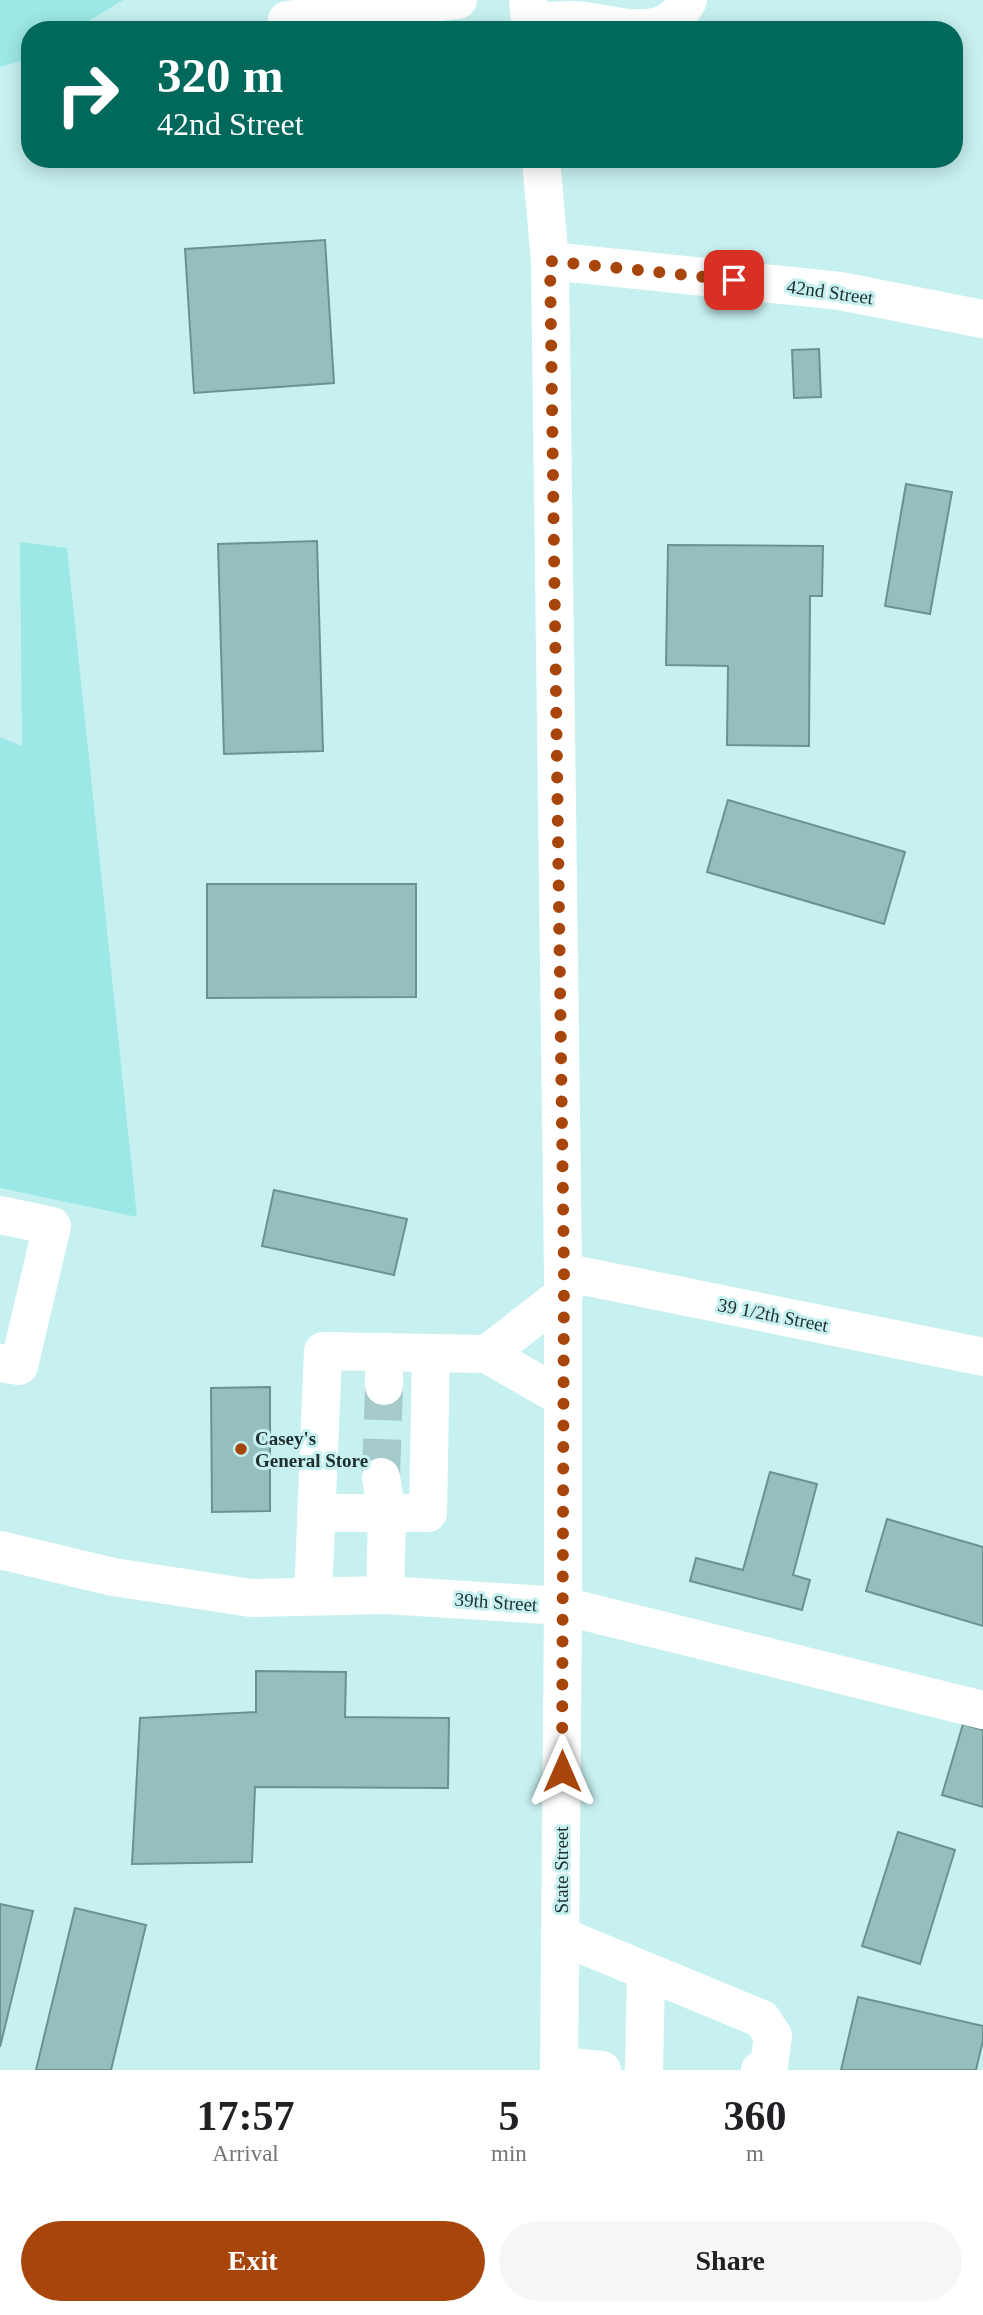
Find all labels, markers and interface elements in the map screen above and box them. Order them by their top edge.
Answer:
text: 320 m [157,48,284,103]
icon: right [42,49,133,140]
text: 42nd Street [157,106,304,142]
pin [704,250,764,310]
icon: arrive [715,261,753,299]
street label: 42nd Street [785,276,875,309]
street label: 39 1/2th Street [716,1294,831,1336]
place label: Casey's General Store [255,1428,368,1471]
marker: Casey's General Store [233,1441,249,1457]
street label: 39th Street [454,1589,539,1615]
position arrow [525,1734,599,1808]
street label: State Street [551,1826,572,1914]
text: 17:57 [197,2093,295,2139]
text: 5 [498,2093,519,2139]
text: 360 [723,2093,786,2139]
text: Arrival [212,2141,279,2166]
text: min [491,2141,527,2166]
text: m [746,2141,764,2166]
button: Exit [21,2221,485,2301]
button: Share [499,2221,962,2301]

